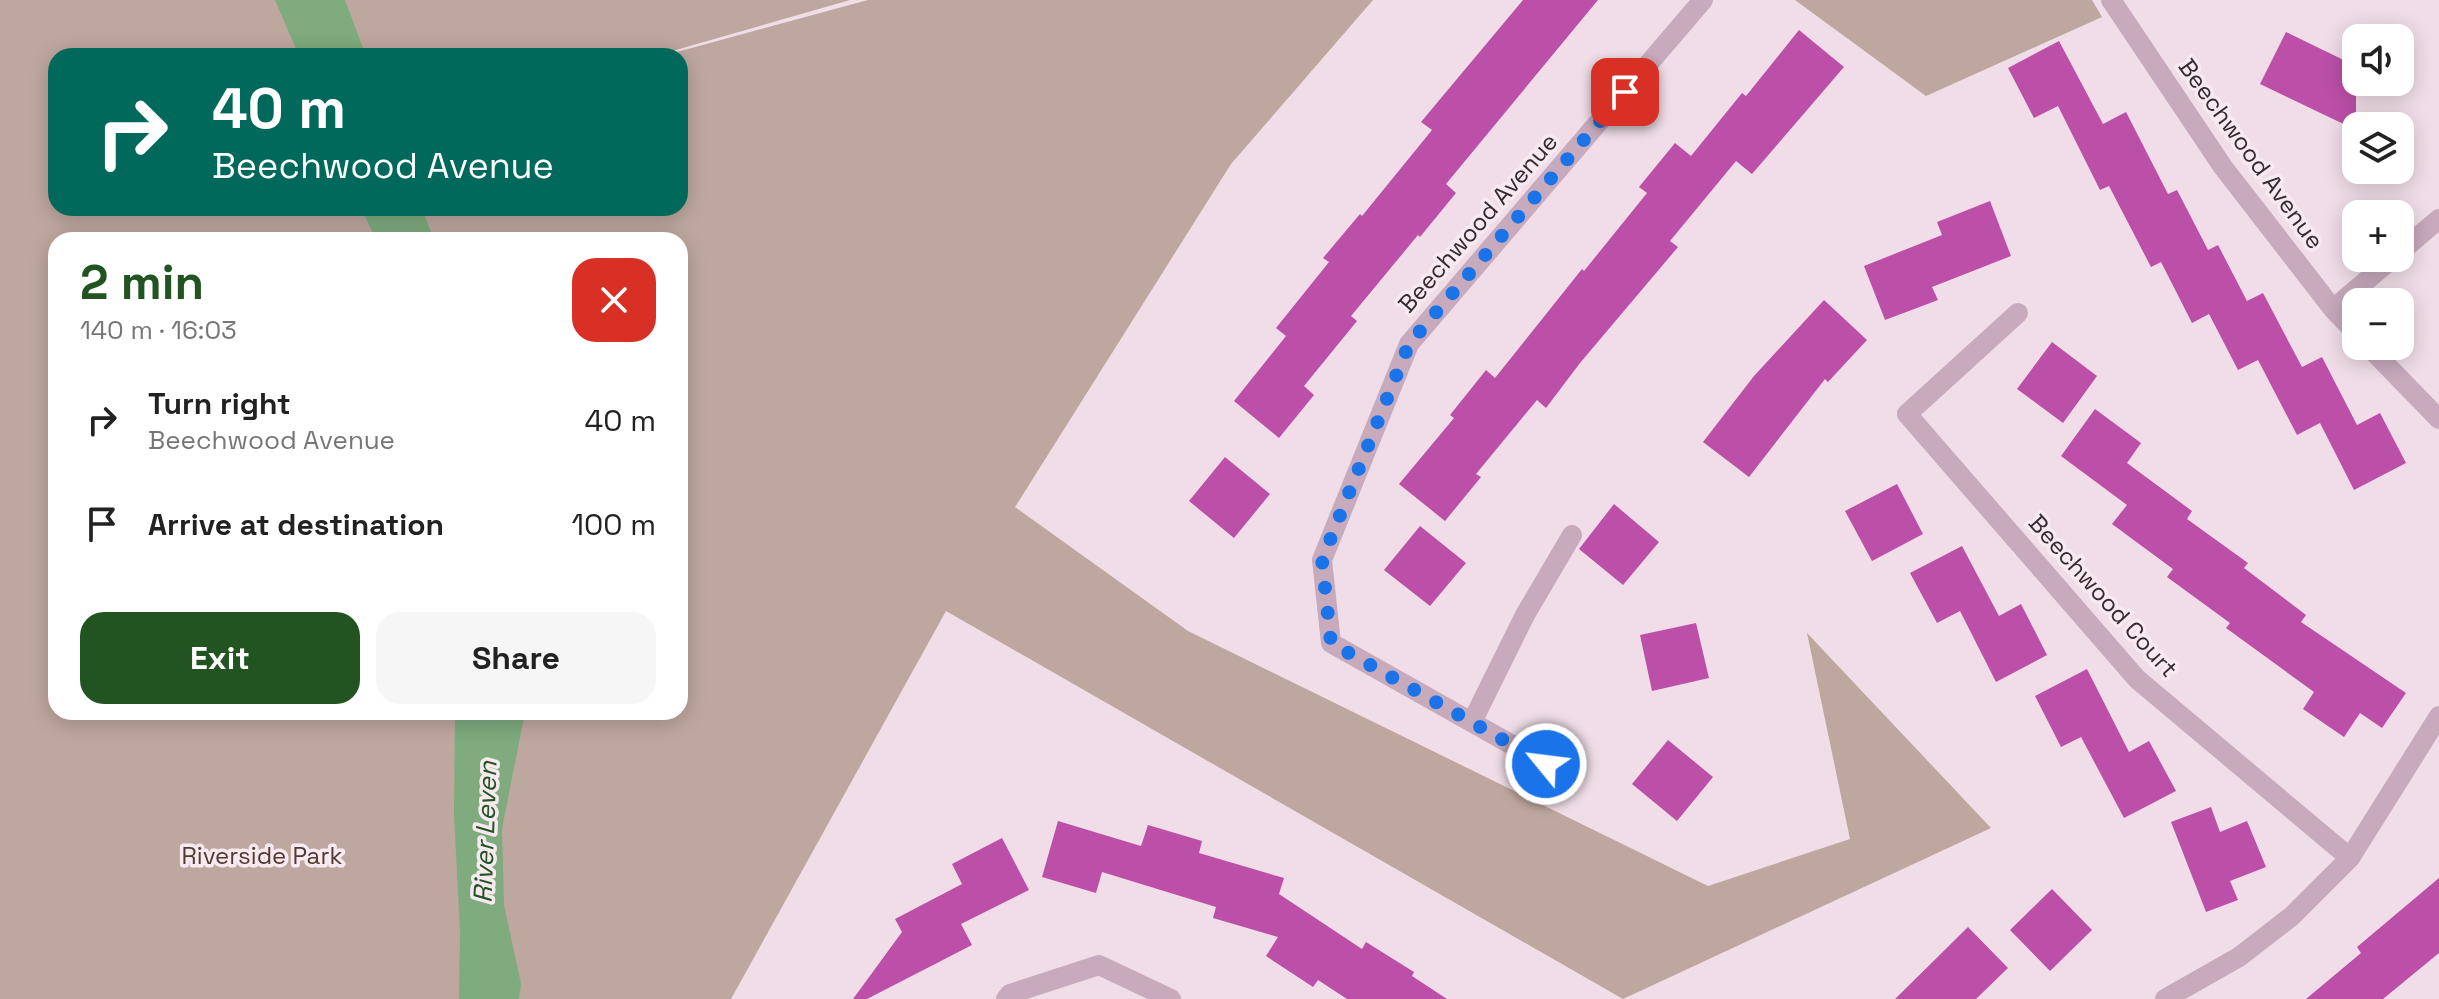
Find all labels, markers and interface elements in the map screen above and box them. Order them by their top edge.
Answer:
map controls [2342,24,2414,360]
button: sound [2342,24,2414,96]
street label: Beechwood Avenue [2172,52,2331,255]
pin [1591,58,1659,126]
icon: arrive [1603,70,1647,114]
text: 40 m [212,73,346,144]
icon: right [80,80,184,184]
button: layers [2342,112,2414,184]
street label: Beechwood Avenue [1391,126,1564,319]
text: Beechwood Avenue [212,143,554,189]
button: + [2342,200,2414,272]
text: 2 min [80,252,204,313]
button: close [572,258,656,342]
button: − [2342,288,2414,360]
text: 140 m · 16:03 [80,313,237,347]
text: Turn right [148,384,291,423]
icon: right [80,398,124,442]
text: 40 m [585,401,656,440]
text: Beechwood Avenue [148,423,395,457]
icon: arrive [80,502,124,546]
text: Arrive at destination [148,505,444,544]
text: 100 m [571,505,656,544]
street label: Beechwood Court [2022,508,2185,684]
button: Exit [80,612,360,704]
button: Share [376,612,656,704]
position arrow [1504,722,1588,806]
water label: River Leven [466,759,505,904]
park label: Riverside Park [182,840,342,871]

